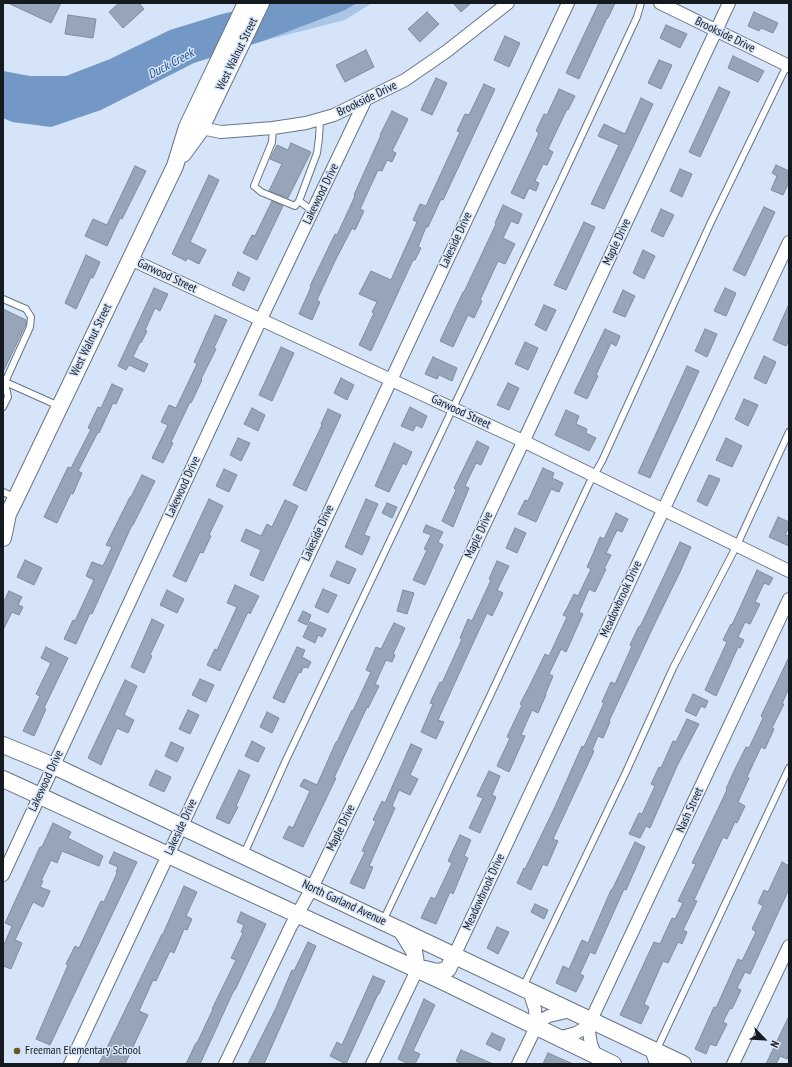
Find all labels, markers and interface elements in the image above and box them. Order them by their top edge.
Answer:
street label: Brookside Drive [693,14,757,56]
street label: West Walnut Street [213,15,261,93]
water label: Duck Creek [145,45,197,83]
street label: Brookside Drive [335,78,399,120]
street label: Lakewood Drive [300,161,342,227]
street label: Lakeside Drive [437,210,475,270]
street label: Maple Drive [600,216,634,268]
street label: Garwood Street [135,256,199,296]
street label: West Walnut Street [67,301,115,379]
street label: Garwood Street [429,392,493,432]
street label: Lakewood Drive [163,454,203,520]
street label: Lakeside Drive [299,503,337,563]
street label: Maple Drive [462,509,496,561]
street label: Meadowbrook Drive [597,559,645,639]
street label: Lakewood Drive [26,748,66,814]
street label: Nash Street [673,785,707,835]
street label: Lakeside Drive [162,797,200,857]
street label: Maple Drive [324,802,358,854]
street label: Meadowbrook Drive [460,852,508,932]
street label: North Garland Avenue [300,877,388,929]
north arrow [744,1019,784,1059]
text: N [767,1038,782,1050]
place label: Freeman Elementary School [25,1044,141,1058]
marker: Freeman Elementary School [12,1046,22,1056]

